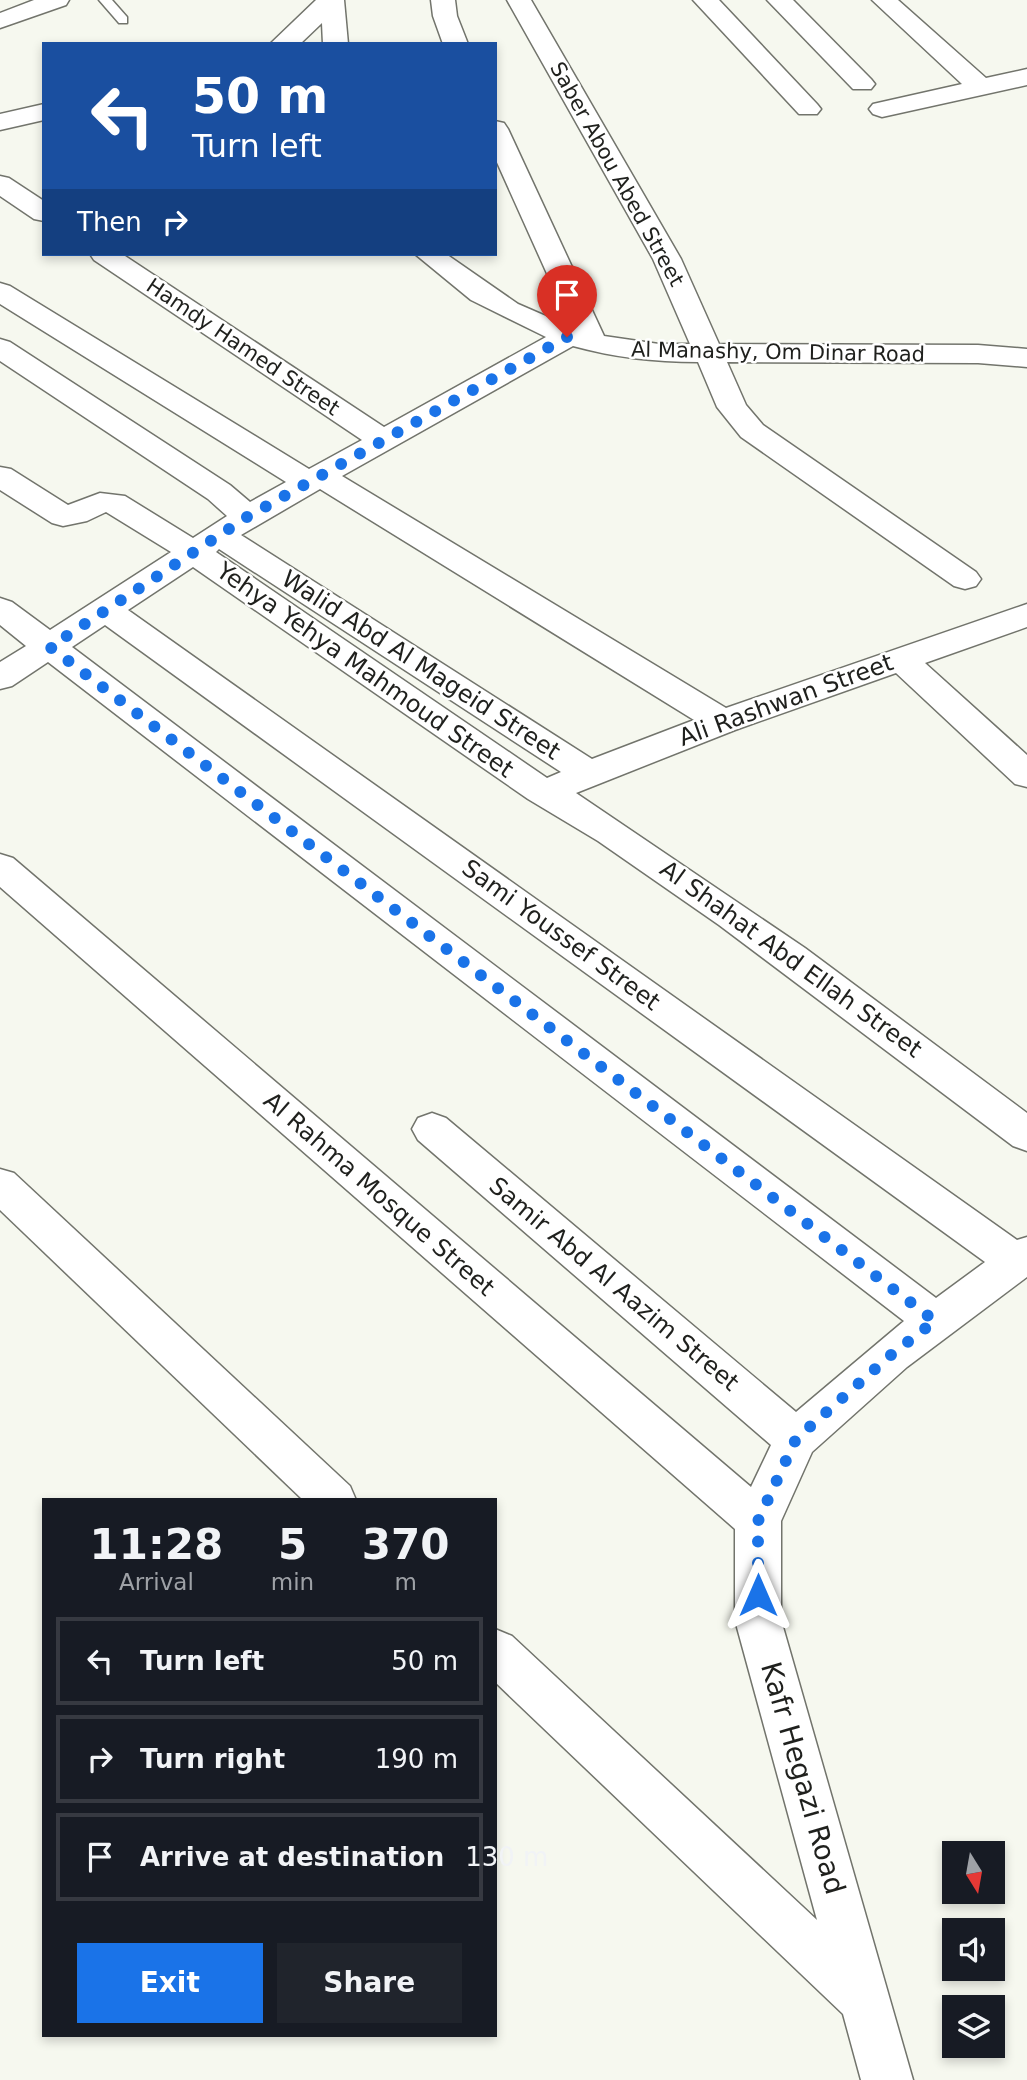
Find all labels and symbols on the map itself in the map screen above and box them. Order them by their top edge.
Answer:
street label: Saber Abou Abed Street [545,58,689,290]
pin [537,265,597,337]
street label: Hamdy Hamed Street [142,273,344,421]
street label: Al Manashy, Om Dinar Road [631,337,925,367]
street label: Yehya Yehya Mahmoud Street [210,556,519,783]
street label: Walid Abd Al Mageid Street [277,564,565,766]
street label: Ali Rashwan Street [675,648,897,752]
street label: Sami Youssef Street [457,854,665,1016]
street label: Al Shahat Abd Ellah Street [655,855,927,1063]
street label: Al Rahma Mosque Street [258,1086,500,1302]
street label: Samir Abd Al Aazim Street [484,1171,744,1397]
position arrow [721,1558,795,1632]
street label: Kafr Hegazi Road [754,1658,852,1898]
north arrow [942,1841,1004,1904]

